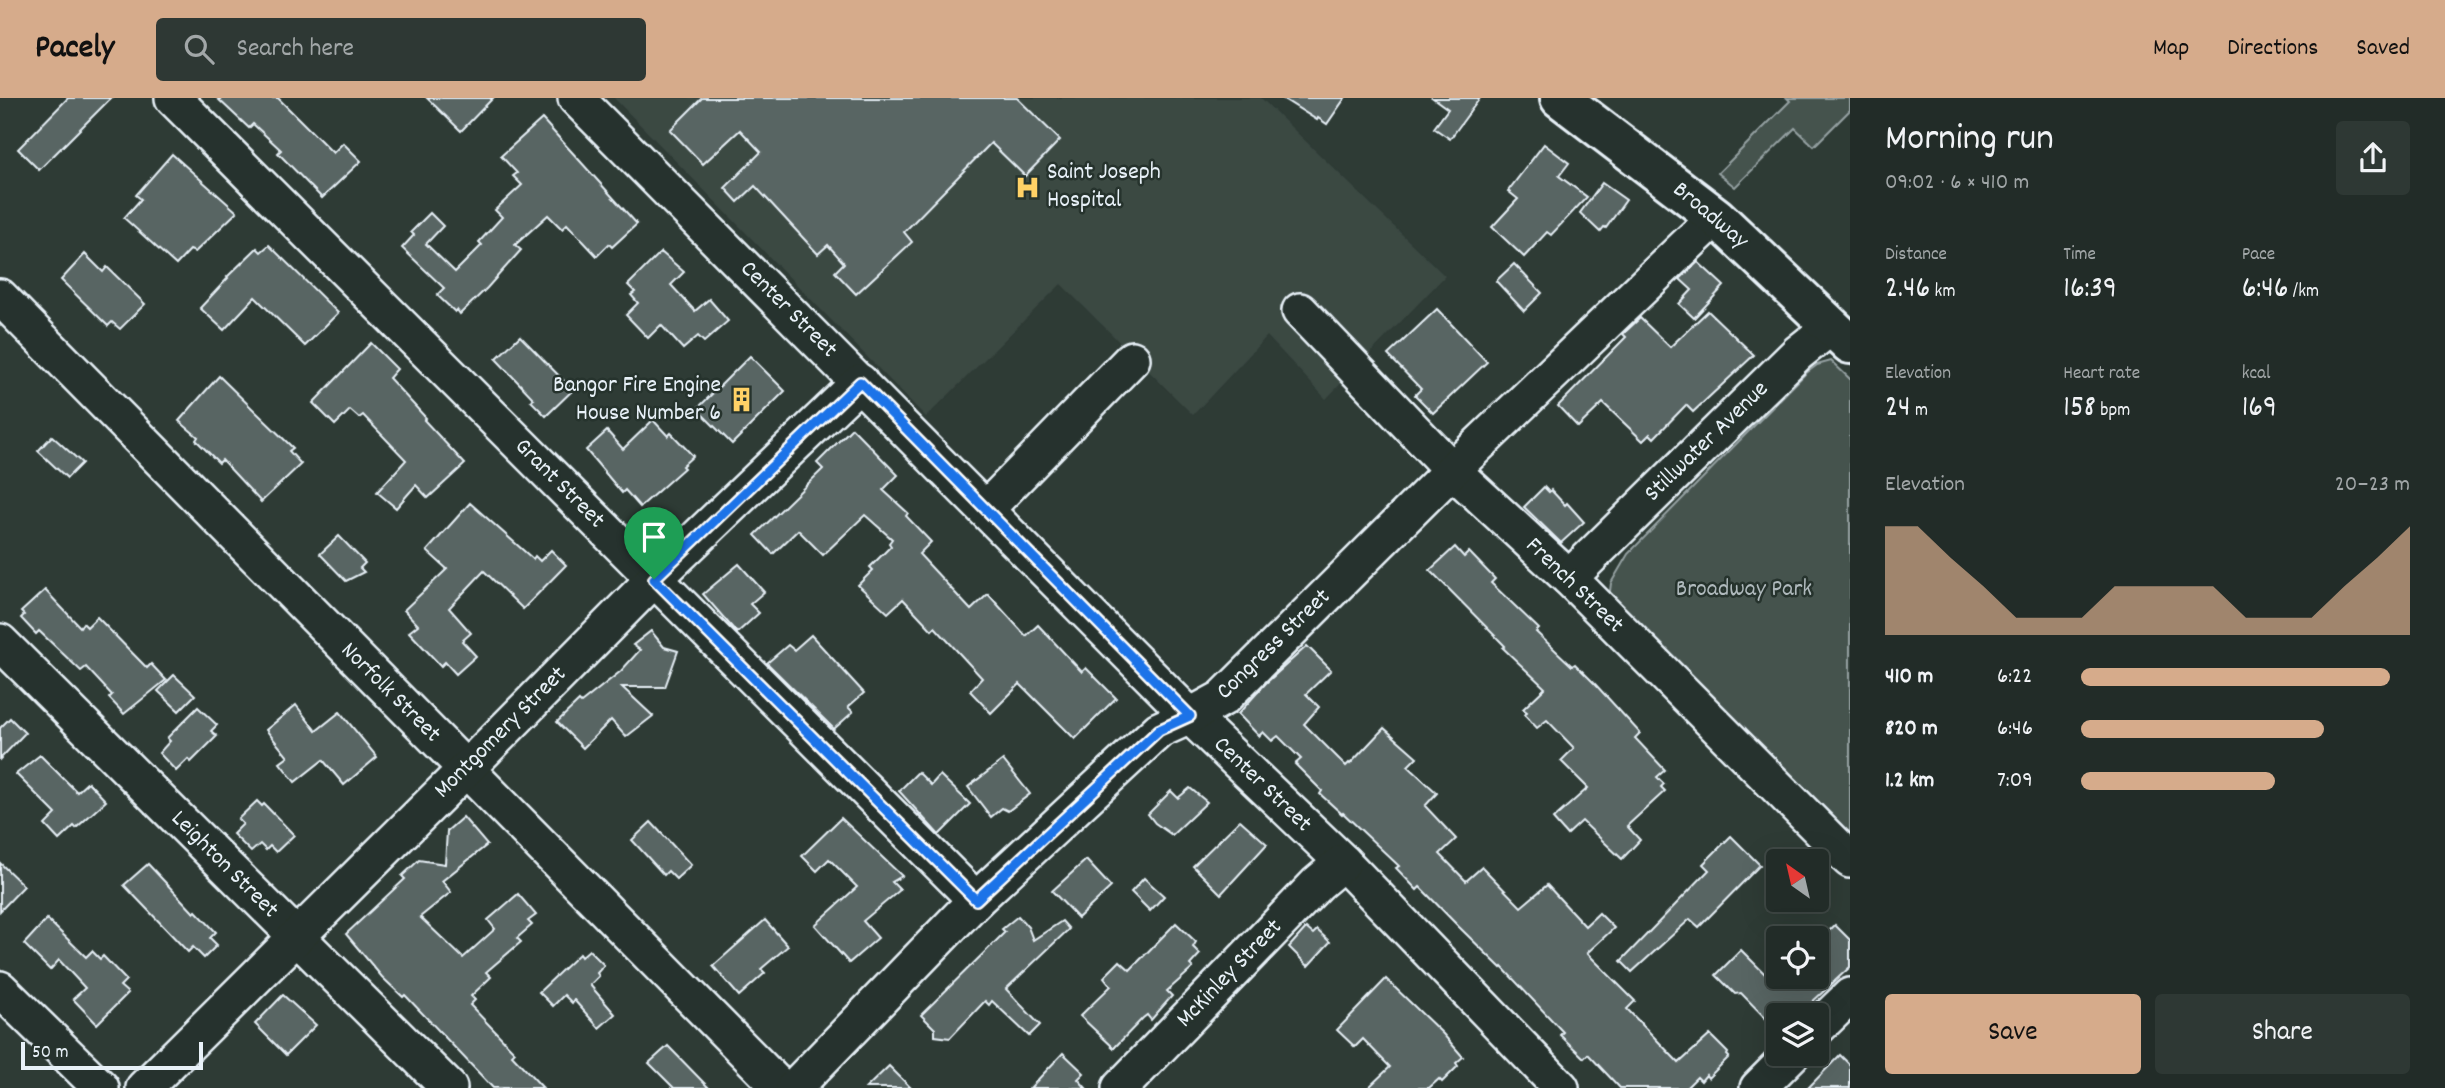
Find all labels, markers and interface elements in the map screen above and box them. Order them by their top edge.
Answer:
search box [156,18,646,81]
text: Pacely [35,26,114,73]
icon: search [180,30,218,68]
text: Search here [236,31,354,68]
text: Map [2153,32,2189,66]
text: Directions [2227,32,2318,66]
text: Saved [2356,32,2410,66]
text: Morning run [1885,113,2054,168]
button: share [2336,121,2410,195]
place label: Saint Joseph Hospital [1047,156,1161,218]
text: 09:02 · 6 × 410 m [1885,167,2029,200]
hospital icon: Saint Joseph Hospital [1013,173,1041,201]
street label: Broadway [1665,174,1756,259]
text: Distance [1885,242,1947,269]
text: Time [2063,242,2096,269]
text: Pace [2242,242,2275,269]
street label: Center Street [732,254,845,367]
text: 2.46 [1885,269,1930,312]
text: 16:39 [2063,269,2117,312]
text: 6:46 [2242,269,2289,312]
text: km [1930,279,1955,306]
text: /km [2289,279,2319,306]
text: Elevation [1885,361,1951,388]
text: Heart rate [2063,361,2140,388]
text: kcal [2242,361,2271,388]
place label: Bangor Fire Engine House Number 6 [553,369,721,431]
street label: Stillwater Avenue [1637,374,1777,510]
building icon: Bangor Fire Engine House Number 6 [727,386,755,414]
text: 24 [1885,388,1911,431]
text: 158 [2063,388,2096,431]
text: 169 [2242,388,2277,431]
text: m [1911,398,1928,425]
text: bpm [2096,398,2130,425]
street label: Grant Street [506,431,612,537]
text: Elevation [1885,469,1965,502]
text: 20–23 m [2335,469,2410,502]
pin [624,507,684,579]
icon: arrive [635,518,673,556]
street label: French Street [1517,530,1631,642]
park label: Broadway Park [1676,573,1812,607]
street label: Congress Street [1209,581,1339,709]
street label: Norfolk Street [332,635,448,751]
street label: Montgomery Street [427,659,575,807]
text: 410 m [1885,661,1933,694]
text: 6:22 [1997,661,2032,694]
text: 820 m [1885,713,1938,746]
text: 6:46 [1997,713,2033,746]
street label: Center Street [1205,729,1319,841]
text: 1.2 km [1885,765,1934,798]
text: 7:09 [1997,765,2033,798]
street label: Leighton Street [162,803,286,927]
north arrow [1766,849,1829,912]
map controls [1766,849,1829,1066]
street label: McKinley Street [1169,912,1291,1036]
button: locate [1766,926,1829,989]
button: Save [1885,994,2141,1074]
button: Share [2155,994,2410,1074]
button: layers [1766,1003,1829,1066]
scale bar [21,1039,203,1071]
text: 50 m [32,1040,69,1067]

